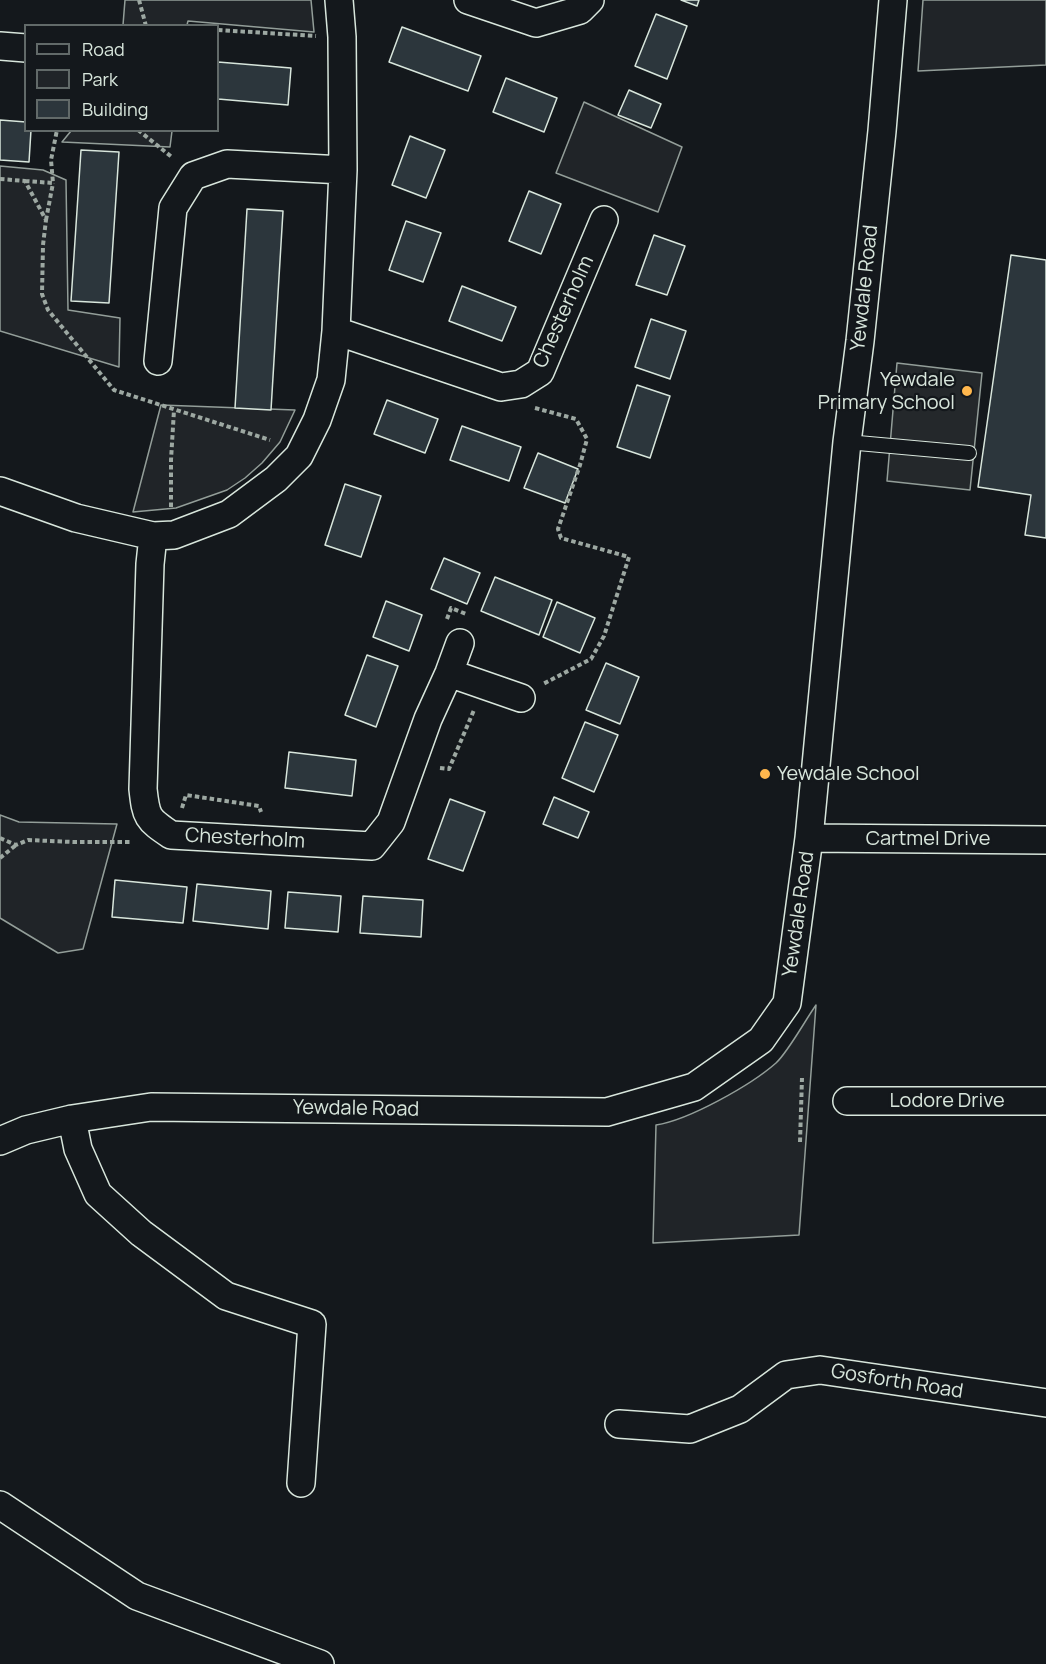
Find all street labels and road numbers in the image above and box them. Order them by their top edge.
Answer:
street label: Yewdale Road [846,224,884,352]
street label: Chesterholm [529,252,599,372]
street label: Chesterholm [184,824,306,854]
street label: Cartmel Drive [866,827,990,851]
street label: Yewdale Road [778,850,820,978]
street label: Lodore Drive [889,1089,1005,1113]
street label: Yewdale Road [293,1096,419,1122]
street label: Gosforth Road [829,1360,965,1404]

